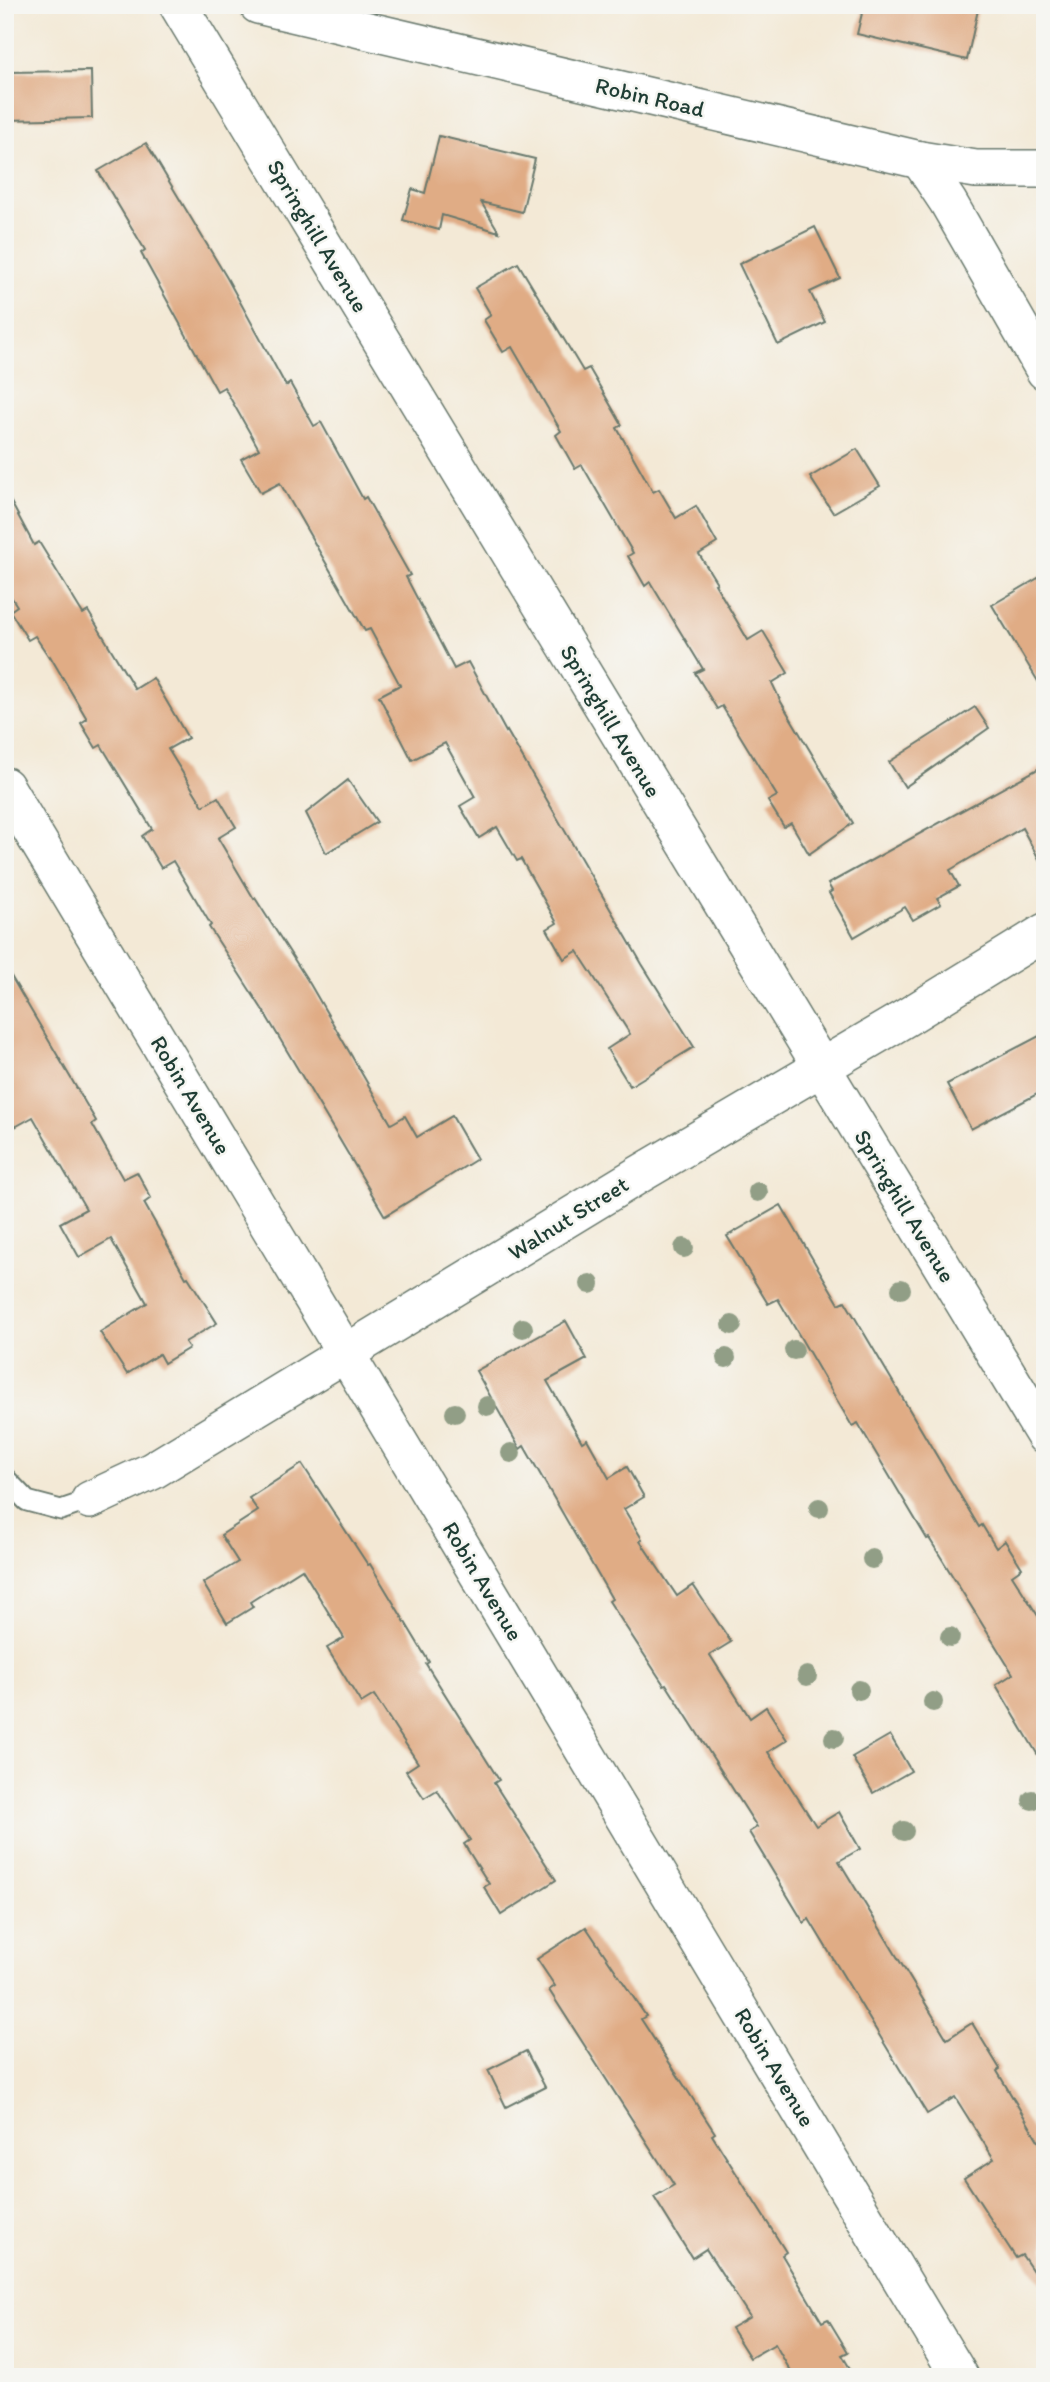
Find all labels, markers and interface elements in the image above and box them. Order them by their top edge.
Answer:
street label: Robin Road [593,71,708,123]
street label: Springhill Avenue [261,154,375,318]
street label: Springhill Avenue [554,639,668,803]
street label: Robin Avenue [145,1030,237,1160]
street label: Springhill Avenue [848,1124,962,1288]
street label: Walnut Street [503,1170,634,1266]
street label: Robin Avenue [437,1516,529,1646]
street label: Robin Avenue [729,2002,821,2132]

